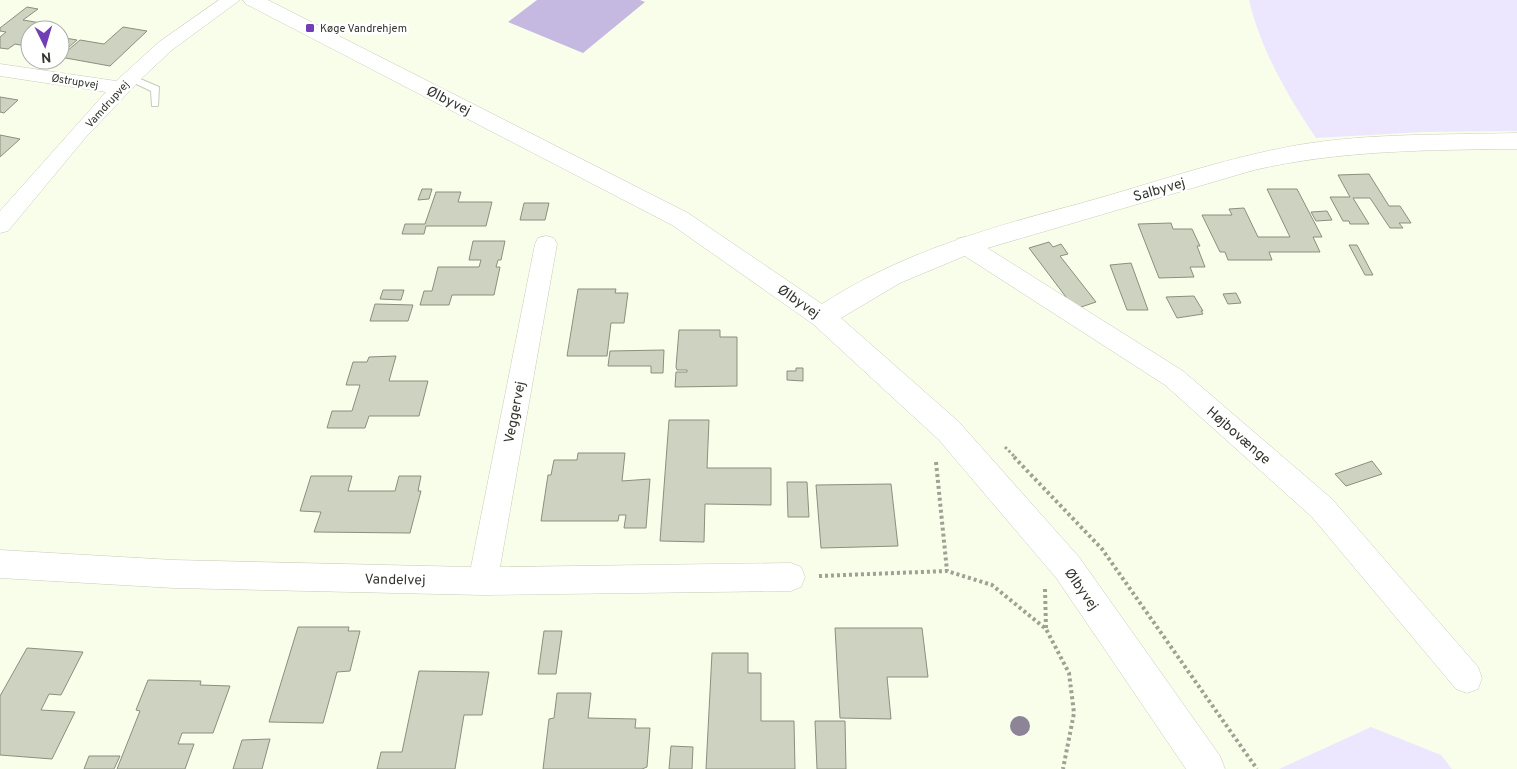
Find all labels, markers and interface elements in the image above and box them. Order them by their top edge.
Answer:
north arrow [20,20,70,70]
marker: Køge Vandrehjem [304,22,316,34]
place label: Køge Vandrehjem [320,22,407,36]
text: N [40,48,52,65]
street label: Østrupvej [50,71,99,93]
street label: Vamdrupvej [83,78,133,131]
street label: Ølbyvej [423,83,473,120]
street label: Salbyvej [1131,175,1187,206]
street label: Ølbyvej [774,282,823,323]
street label: Veggervej [501,380,530,445]
street label: Højbovænge [1202,404,1274,469]
street label: Ølbyvej [1060,565,1101,614]
street label: Vandelvej [364,571,426,590]

